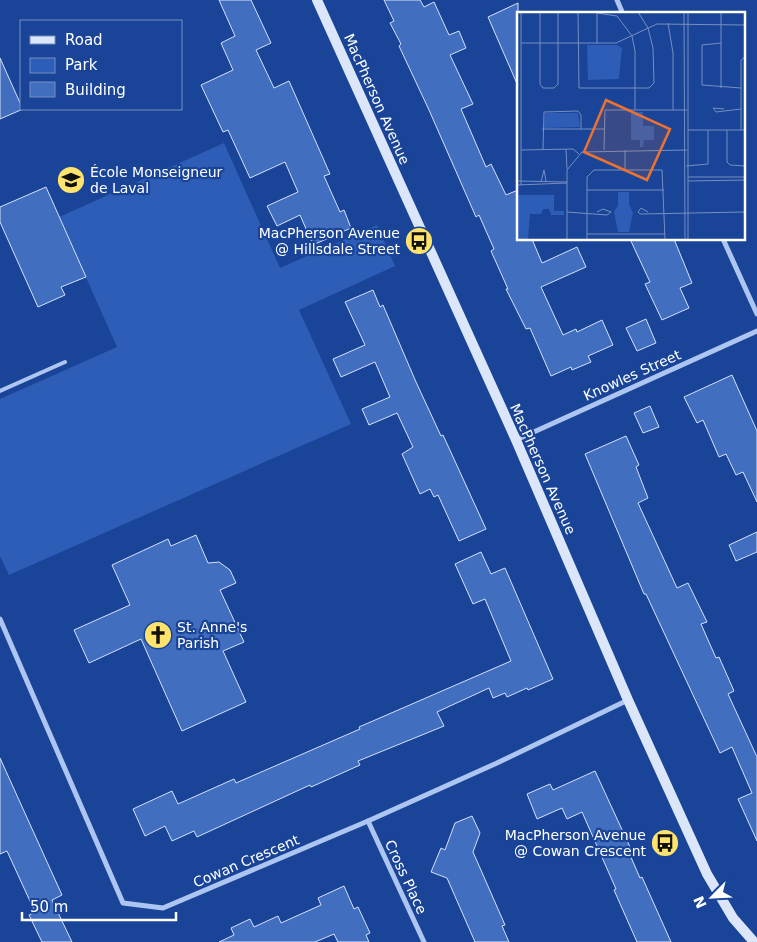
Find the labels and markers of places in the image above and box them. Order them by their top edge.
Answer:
place label: École Monseigneur de Laval [90,164,223,196]
school or university icon: École Monseigneur de Laval [56,165,86,195]
place label: MacPherson Avenue @ Hillsdale Street [259,225,401,257]
bus stop icon: MacPherson Avenue @ Hillsdale Street [404,226,434,256]
place label: St. Anne's Parish [177,619,247,651]
church icon: St. Anne's Parish [143,620,173,650]
place label: MacPherson Avenue @ Cowan Crescent [505,827,647,859]
bus stop icon: MacPherson Avenue @ Cowan Crescent [650,828,680,858]

